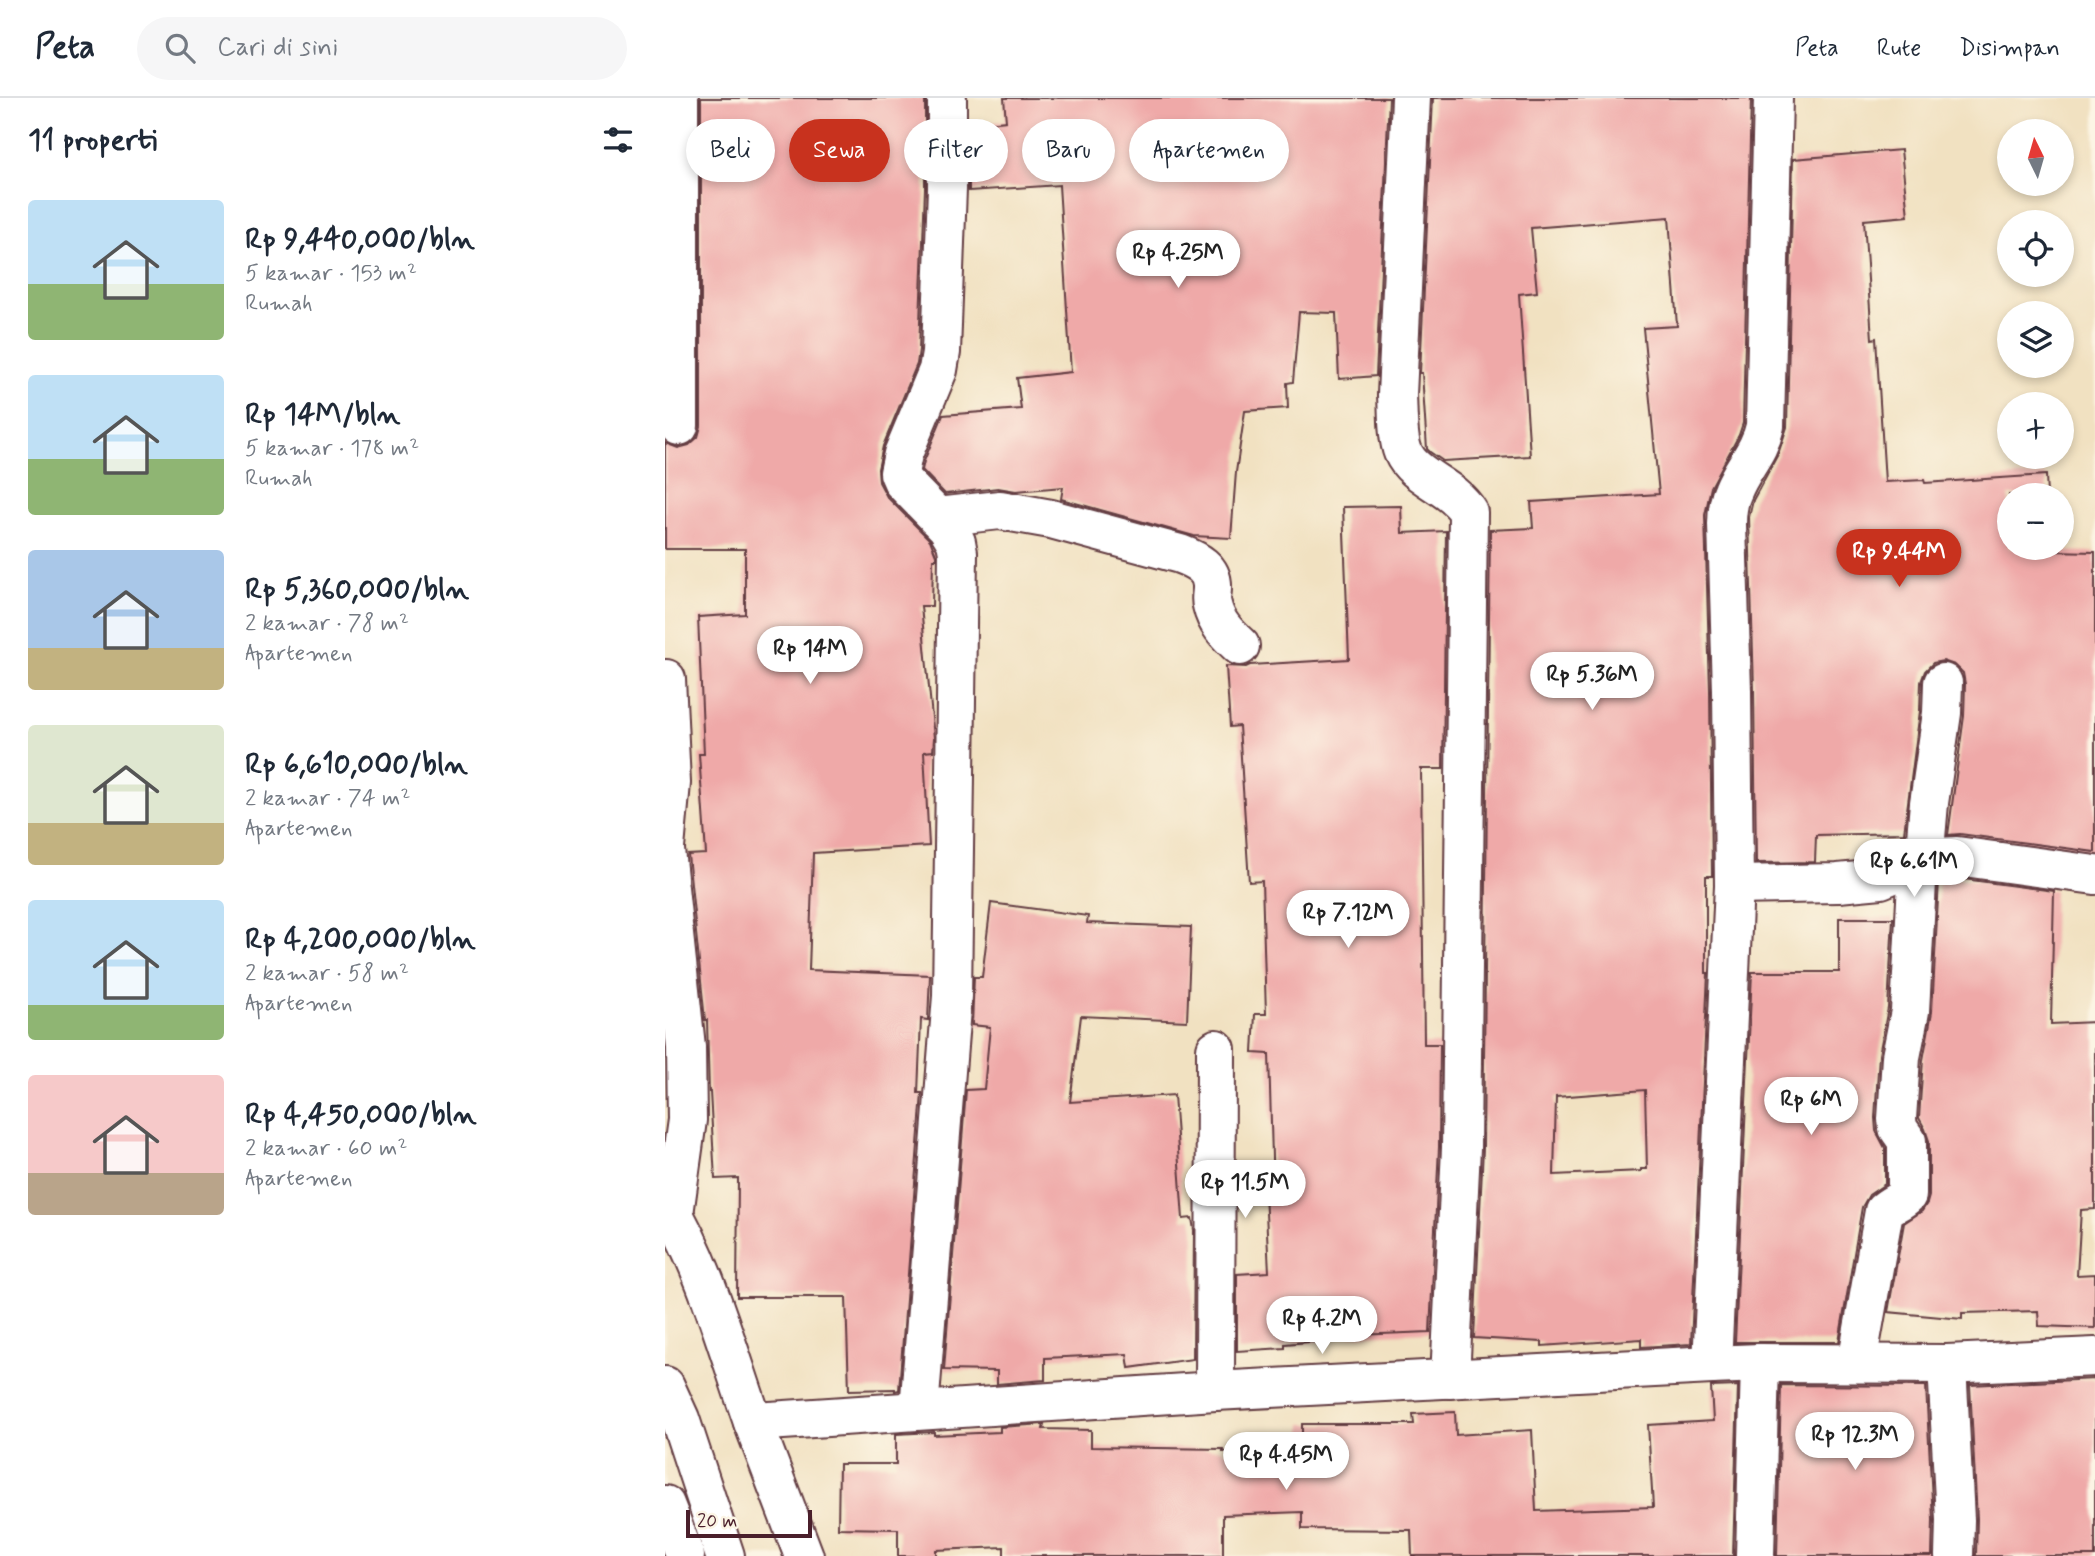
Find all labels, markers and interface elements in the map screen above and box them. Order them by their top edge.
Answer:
search box [137,17,627,80]
text: Peta [35,26,95,70]
icon: search [161,29,199,67]
text: Cari di sini [217,31,338,65]
text: Peta [1795,33,1839,64]
text: Rute [1877,33,1921,64]
text: Disimpan [1959,33,2060,64]
chip: Beli [686,119,775,182]
chip: Sewa [789,119,890,182]
chip: Filter [904,119,1008,182]
chip: Baru [1022,119,1115,182]
chip: Apartemen [1129,119,1289,182]
north arrow [1997,119,2074,196]
map controls [1997,119,2074,560]
text: 11 properti [28,121,157,160]
icon: filters [599,121,637,159]
button: locate [1997,210,2074,287]
text: Rp 9,440,000/bln [245,220,475,259]
icon: home [84,228,168,312]
pin: Rp 4.25M [1106,230,1250,290]
text: Rp 4.25M [1132,238,1224,268]
text: 5 kamar · 153 m² [245,259,417,289]
text: Rumah [245,289,313,319]
button: layers [1997,301,2074,378]
button: + [1997,392,2074,469]
text: Rp 14M/bln [245,395,400,434]
icon: home [84,403,168,487]
text: 5 kamar · 178 m² [245,434,419,464]
text: Rumah [245,464,313,494]
button: − [1997,483,2074,560]
pin: Rp 9.44M [1827,530,1971,589]
text: Rp 9.44M [1852,537,1946,567]
text: Rp 5,360,000/bln [245,570,469,609]
icon: home [84,578,168,662]
text: 2 kamar · 78 m² [245,609,409,639]
pin: Rp 14M [753,626,867,686]
text: Rp 14M [773,634,847,664]
text: Apartemen [245,639,353,669]
pin: Rp 5.36M [1520,652,1664,712]
text: Rp 5.36M [1546,660,1638,690]
text: Rp 6,610,000/bln [245,745,468,784]
icon: home [84,753,168,837]
text: 2 kamar · 74 m² [245,784,410,814]
text: Apartemen [245,814,353,844]
pin: Rp 6.61M [1842,840,1986,899]
text: Rp 6.61M [1870,847,1958,877]
pin: Rp 7.12M [1276,890,1420,950]
text: Rp 7.12M [1302,898,1394,928]
text: Rp 4,200,000/bln [245,920,475,959]
icon: home [84,928,168,1012]
text: 2 kamar · 58 m² [245,959,409,989]
text: Apartemen [245,989,353,1019]
pin: Rp 6M [1762,1077,1860,1137]
text: Rp 6M [1780,1085,1842,1115]
text: Rp 4,450,000/bln [245,1095,476,1134]
icon: home [84,1103,168,1187]
text: 2 kamar · 60 m² [245,1134,407,1164]
pin: Rp 11.5M [1173,1160,1317,1220]
text: Apartemen [245,1164,353,1194]
text: Rp 11.5M [1201,1168,1289,1198]
pin: Rp 4.2M [1257,1296,1387,1356]
text: Rp 4.2M [1282,1304,1362,1334]
pin: Rp 12.3M [1783,1412,1927,1472]
text: Rp 12.3M [1811,1420,1899,1450]
pin: Rp 4.45M [1214,1432,1358,1492]
text: Rp 4.45M [1239,1440,1333,1470]
scale bar [686,1507,812,1539]
text: 20 m [697,1509,737,1534]

